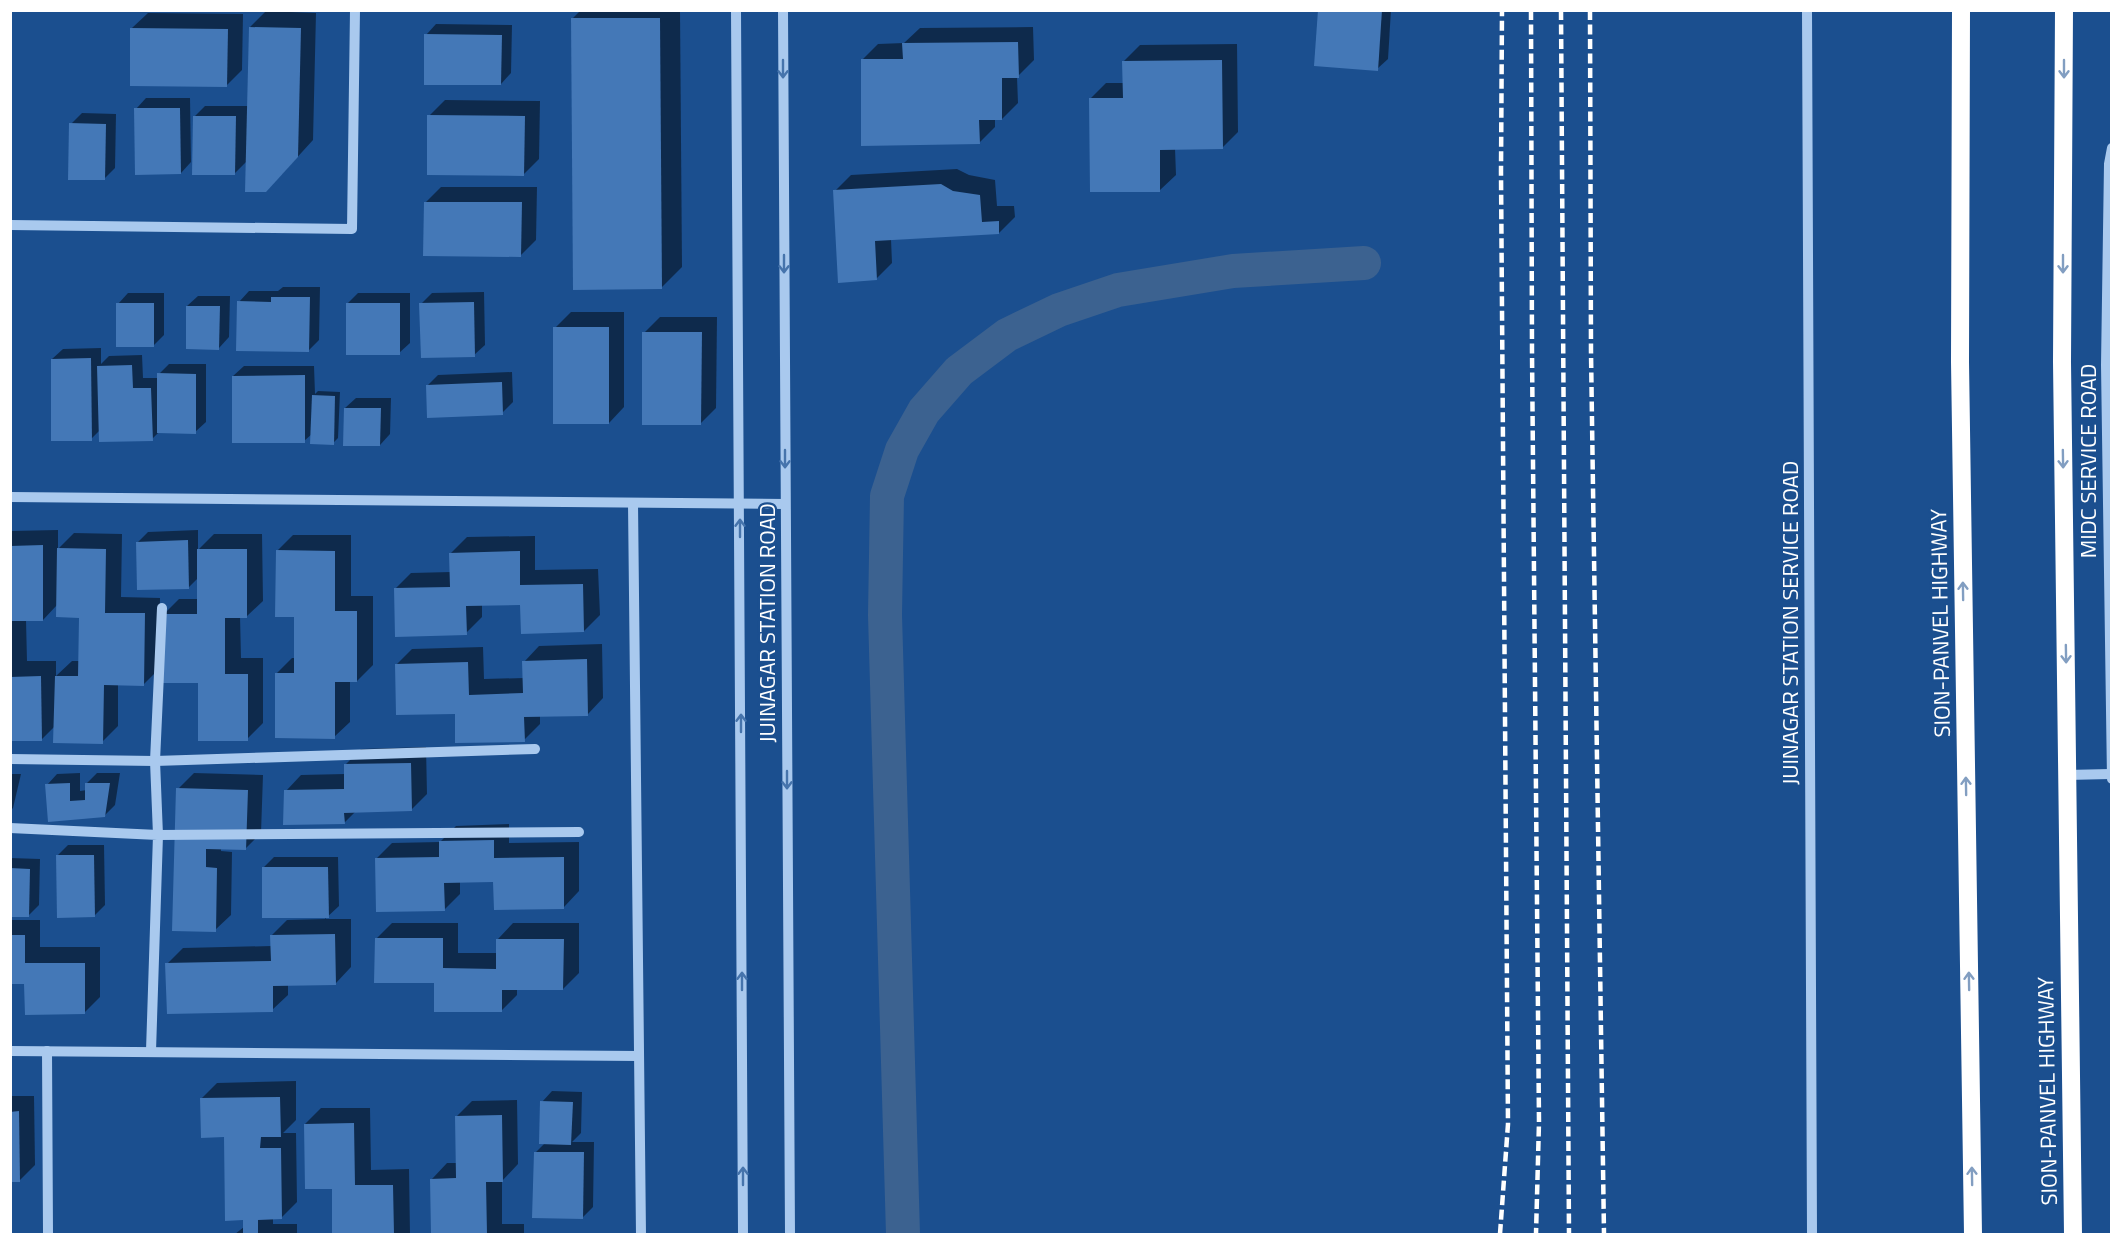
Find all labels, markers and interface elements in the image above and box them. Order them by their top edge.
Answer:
one-way arrow [777,58,789,78]
one-way arrow [2058,58,2070,78]
one-way arrow [778,253,790,273]
one-way arrow [2057,253,2069,273]
street label: MIDC SERVICE ROAD [2071,364,2105,558]
one-way arrow [779,448,791,468]
one-way arrow [2057,448,2069,468]
street label: JUINAGAR STATION SERVICE ROAD [1773,461,1807,785]
street label: JUINAGAR STATION ROAD [750,503,784,743]
street label: SION-PANVEL HIGHWAY [1921,508,1959,738]
one-way arrow [734,519,745,539]
one-way arrow [1957,582,1969,602]
one-way arrow [2060,643,2072,663]
one-way arrow [735,714,746,734]
one-way arrow [781,769,793,789]
one-way arrow [1960,777,1972,797]
one-way arrow [736,972,748,992]
one-way arrow [1963,972,1975,992]
street label: SION-PANVEL HIGHWAY [2028,976,2066,1206]
one-way arrow [737,1167,749,1187]
one-way arrow [1966,1167,1978,1187]

